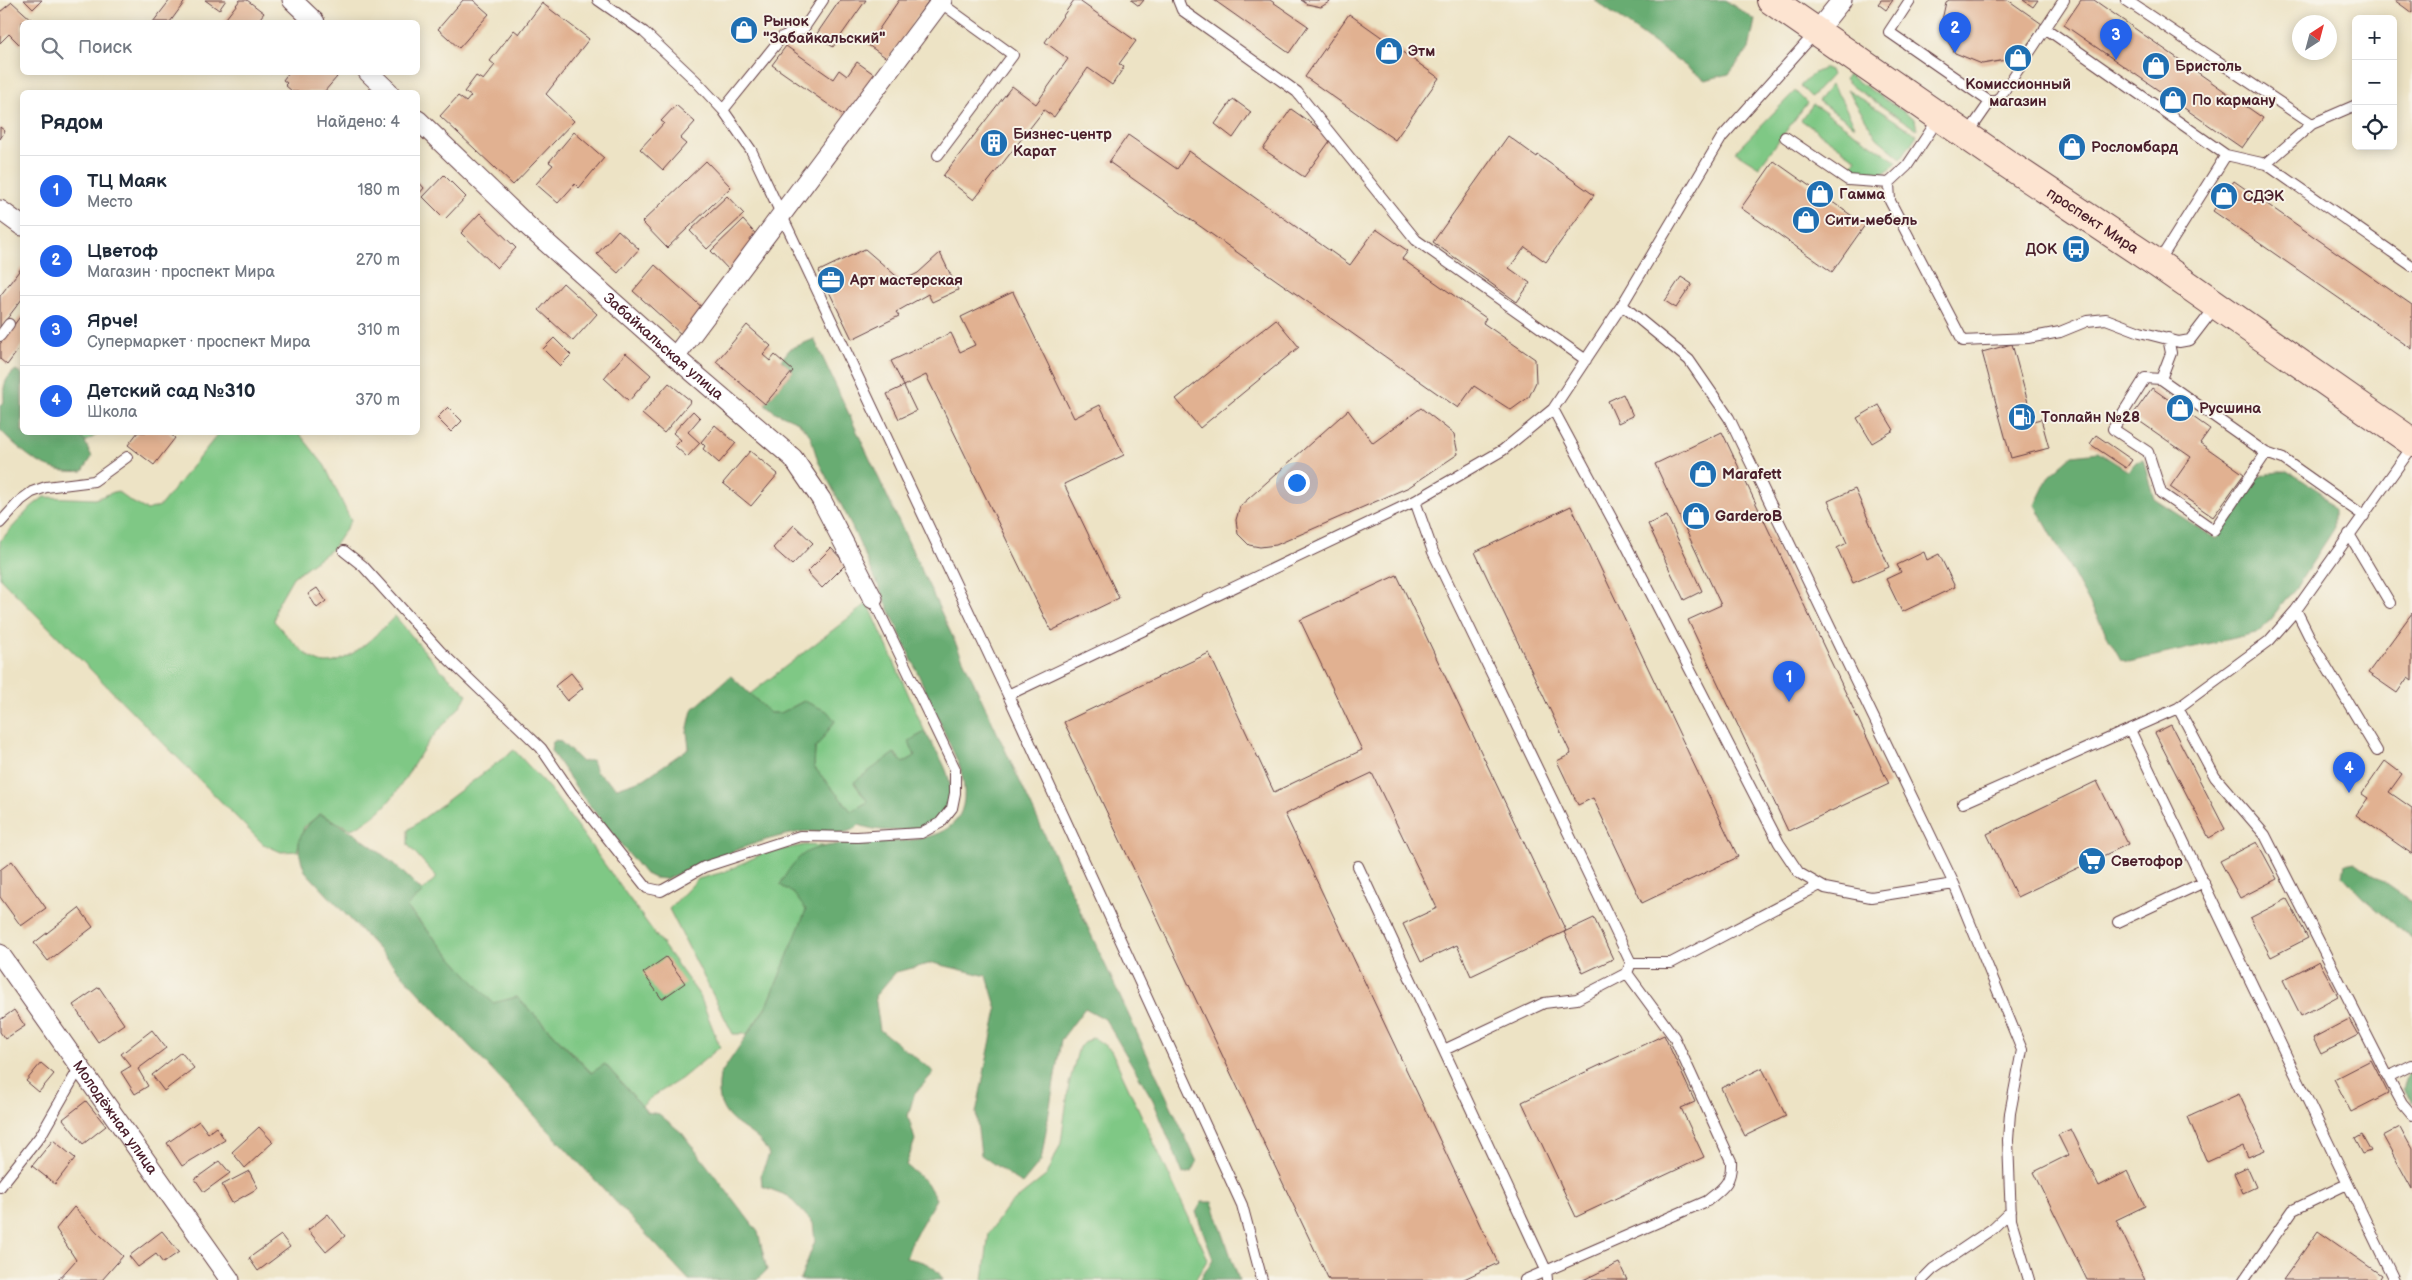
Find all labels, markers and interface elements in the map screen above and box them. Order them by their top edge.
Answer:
place label: Рынок "Забайкальский" [763,12,886,48]
pin: 2 [1939,12,1971,53]
shop icon: Рынок "Забайкальский" [729,15,759,45]
north arrow [2292,15,2337,60]
map controls [2352,15,2397,150]
button: + [2352,15,2397,60]
pin: 3 [2100,19,2132,60]
search box [20,20,420,75]
icon: search [38,34,66,62]
text: Поиск [78,36,132,59]
shop icon: Этм [1374,36,1404,66]
place label: Этм [1408,42,1435,61]
shop icon: Комиссионный магазин [2003,43,2033,73]
shop icon: Бристоль [2141,51,2171,81]
place label: Бристоль [2175,57,2242,76]
button: − [2352,60,2397,105]
place label: Комиссионный магазин [1965,75,2071,111]
shop icon: По карману [2158,85,2188,115]
place label: По карману [2192,91,2277,110]
button: locate [2352,105,2397,150]
text: Рядом [40,110,103,135]
text: Найдено: 4 [316,113,400,132]
place label: Бизнес-центр Карат [1013,125,1112,161]
building icon: Бизнес-центр Карат [979,128,1009,158]
shop icon: Росломбард [2057,132,2087,162]
place label: Росломбард [2091,138,2178,157]
text: ТЦ Маяк [87,170,167,193]
shop icon: Гамма [1805,179,1835,209]
text: 1 [53,181,59,200]
text: 180 m [358,181,400,200]
shop icon: СДЭК [2209,181,2239,211]
street label: проспект Мира [2043,184,2142,258]
place label: Гамма [1839,185,1885,204]
place label: СДЭК [2243,187,2285,206]
text: Место [87,193,133,212]
shop icon: Сити-мебель [1791,205,1821,235]
place label: Сити-мебель [1825,211,1917,230]
bus stop icon: ДОК [2061,234,2091,264]
text: Цветоф [87,240,158,263]
place label: ДОК [2026,240,2058,259]
text: 2 [51,251,61,270]
text: 270 m [356,251,400,270]
text: Магазин · проспект Мира [87,263,275,282]
office icon: Арт мастерская [816,265,846,295]
place label: Арт мастерская [849,271,963,290]
street label: Забайкальская улица [599,289,727,405]
text: Ярче! [87,310,138,333]
text: 3 [51,321,61,340]
text: 310 m [357,321,400,340]
text: Супермаркет · проспект Мира [87,333,310,352]
text: Детский сад №310 [87,380,256,403]
text: 4 [51,391,61,410]
text: 370 m [355,391,400,410]
shop icon: Русшина [2165,393,2195,423]
place label: Русшина [2199,399,2261,418]
fuel station icon: Топлайн №28 [2007,402,2037,432]
text: Школа [87,403,137,422]
place label: Топлайн №28 [2041,408,2140,427]
shop icon: Marafett [1688,459,1718,489]
place label: Marafett [1722,465,1782,484]
your location [1284,470,1310,496]
shop icon: GarderoB [1681,501,1711,531]
place label: GarderoB [1715,507,1783,526]
pin: 1 [1773,661,1805,702]
pin: 4 [2333,752,2365,793]
supermarket icon: Светофор [2077,846,2107,876]
place label: Светофор [2111,852,2183,871]
street label: Молодёжная улица [68,1057,162,1179]

